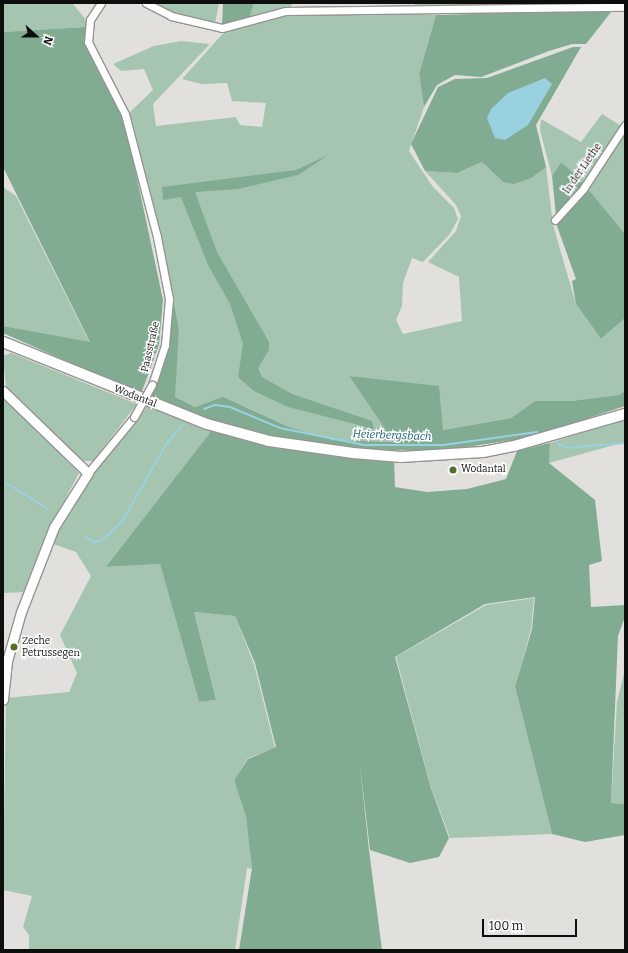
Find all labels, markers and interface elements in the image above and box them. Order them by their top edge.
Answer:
north arrow [16,16,56,56]
text: N [40,34,55,47]
street label: In der Liethe [561,142,605,196]
street label: Paasstraße [139,321,163,373]
street label: Wodantal [112,383,158,411]
water label: Heierbergsbach [352,428,432,444]
place label: Wodantal [461,464,506,476]
marker: Wodantal [448,465,458,475]
place label: Zeche Petrussegen [22,635,80,658]
marker: Zeche Petrussegen [9,642,19,652]
scale bar [484,911,579,937]
text: 100 m [489,919,523,933]

